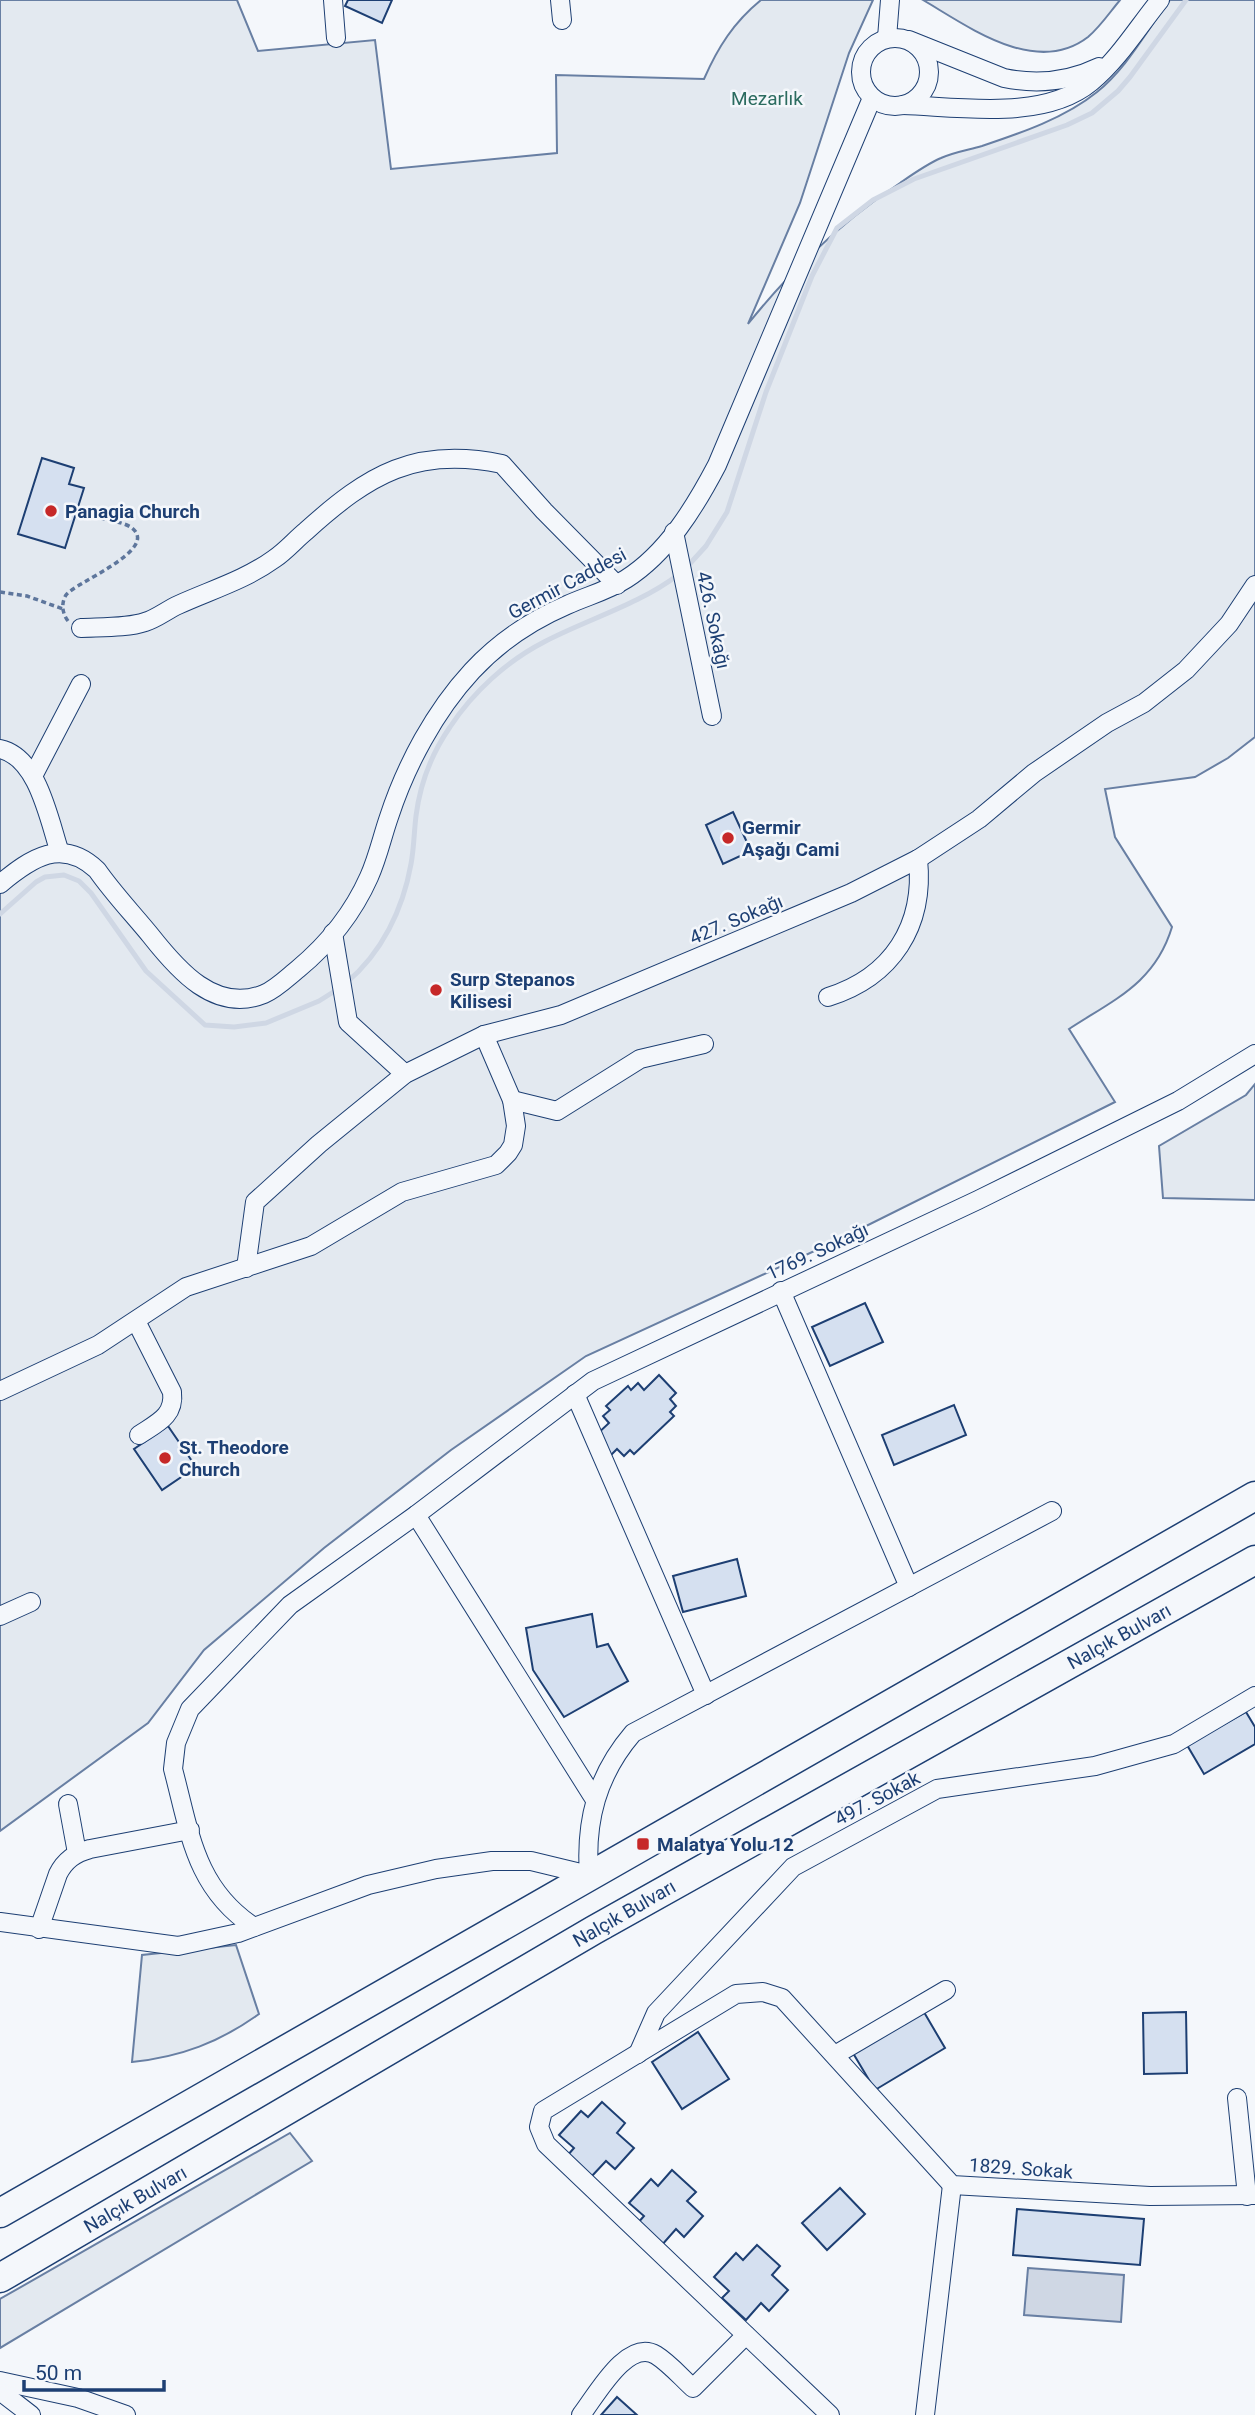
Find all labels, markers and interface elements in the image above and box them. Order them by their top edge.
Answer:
park label: Mezarlık [731,87,803,110]
place label: Panagia Church [65,500,200,523]
marker: Panagia Church [43,503,59,519]
street label: Germir Caddesi [504,543,630,624]
street label: 426. Sokağı [692,569,735,671]
place label: Germir Aşağı Cami [742,816,840,861]
marker: Germir Aşağı Cami [720,830,736,846]
street label: 427. Sokağı [686,889,786,949]
place label: Surp Stepanos Kilisesi [450,968,575,1013]
marker: Surp Stepanos Kilisesi [428,982,444,998]
street label: 1769. Sokağı [763,1218,872,1285]
place label: St. Theodore Church [179,1436,289,1481]
marker: St. Theodore Church [157,1450,173,1466]
street label: Nalçık Bulvarı [1063,1599,1175,1674]
street label: 497. Sokak [831,1766,924,1831]
place label: Malatya Yolu 12 [657,1833,794,1856]
marker: Malatya Yolu 12 [635,1836,651,1852]
street label: Nalçık Bulvarı [569,1875,680,1952]
street label: 1829. Sokak [968,2153,1074,2184]
street label: Nalçık Bulvarı [80,2161,191,2238]
scale bar [24,2348,164,2392]
text: 50 m [35,2361,82,2385]

